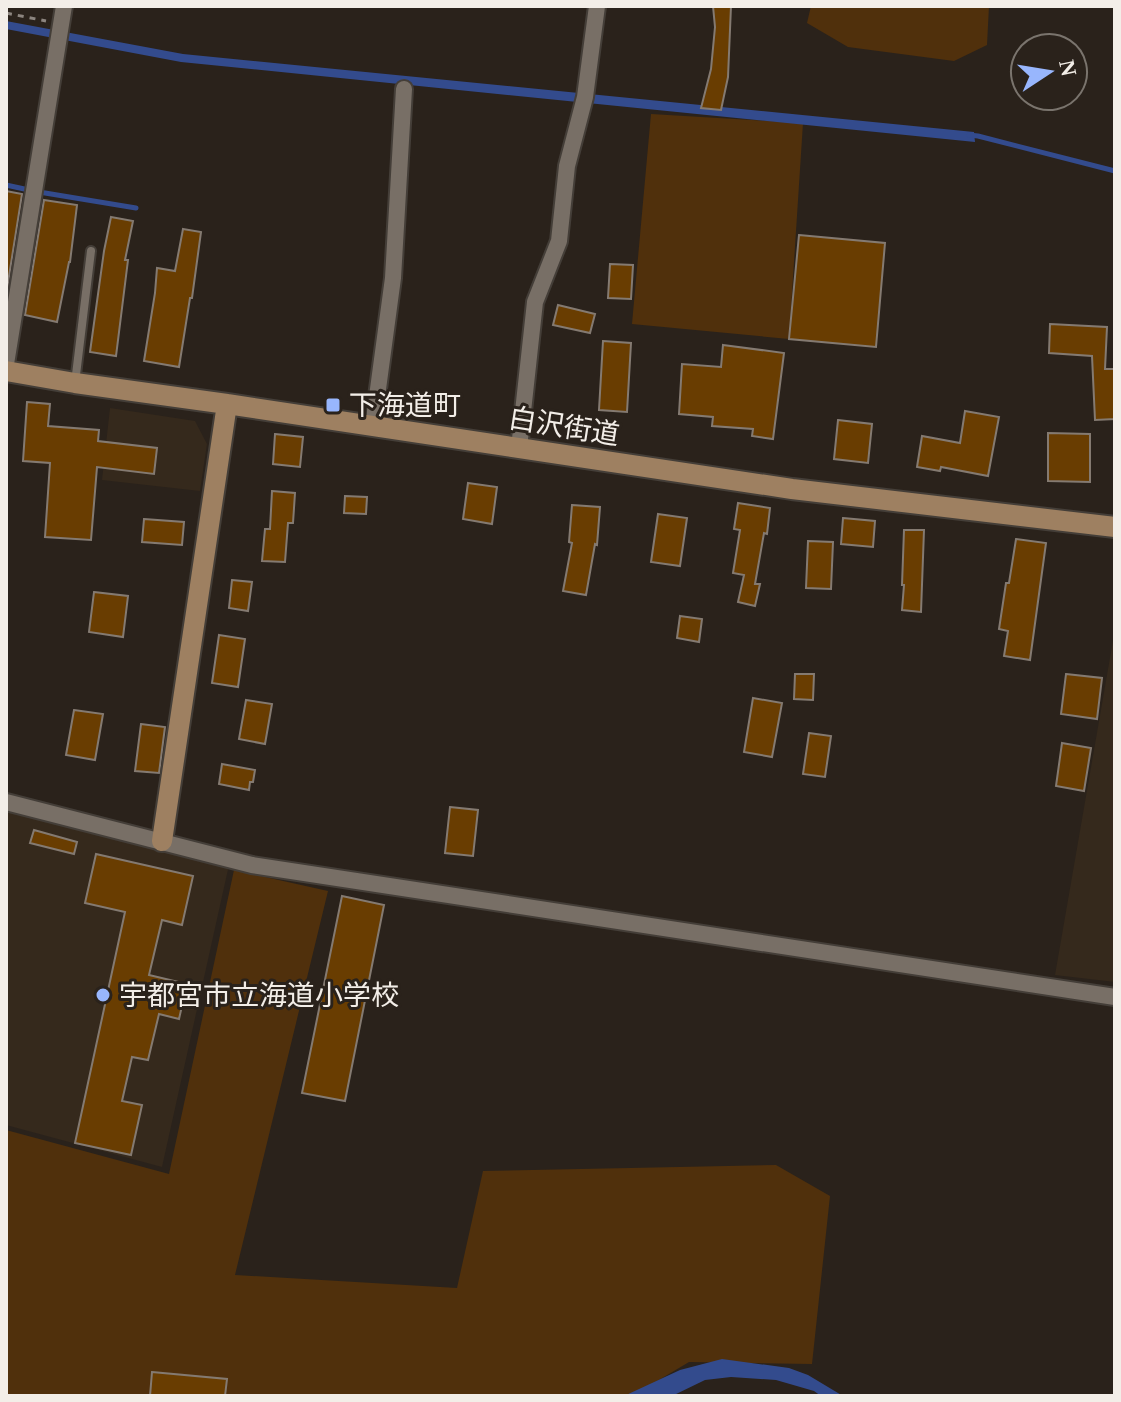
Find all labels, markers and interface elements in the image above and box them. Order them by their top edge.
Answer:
north arrow [1009,32,1089,112]
text: N [1054,58,1082,78]
place label: 下海道町 [349,390,461,421]
marker: 下海道町 [324,396,342,414]
street label: 白沢街道 [506,402,622,451]
place label: 宇都宮市立海道小学校 [119,980,399,1011]
marker: 宇都宮市立海道小学校 [94,986,112,1004]

